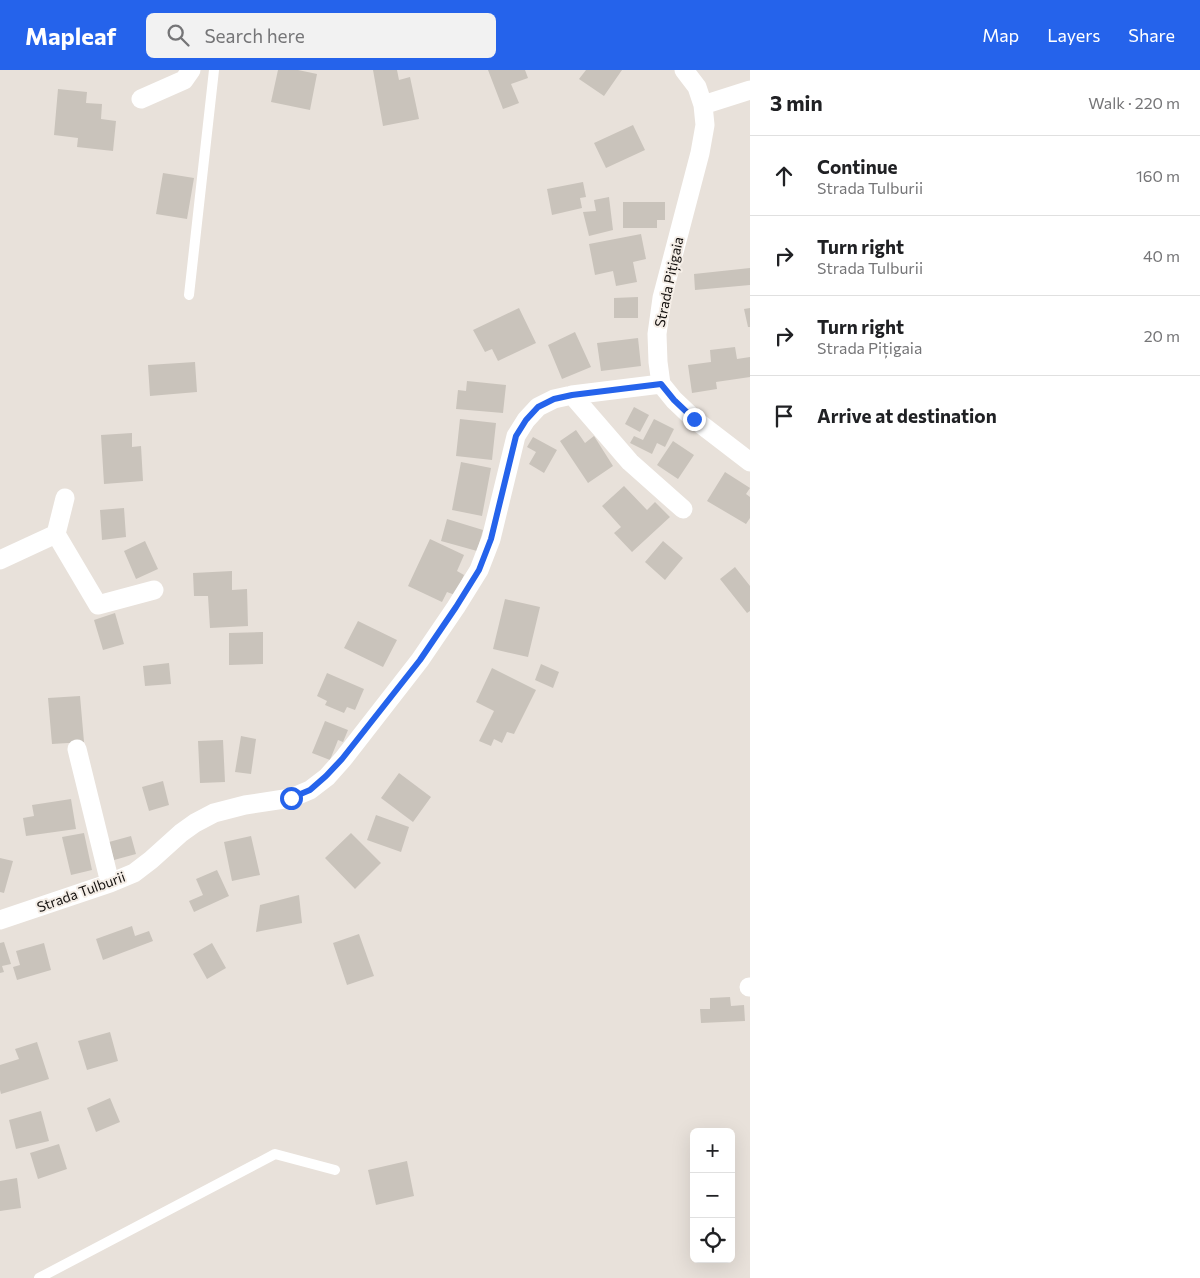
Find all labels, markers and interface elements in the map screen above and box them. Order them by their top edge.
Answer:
search box [146,13,496,58]
text: Mapleaf [25,21,116,50]
icon: search [164,21,192,49]
text: Search here [204,24,305,47]
text: Map [982,24,1019,46]
text: Layers [1047,24,1100,46]
text: Share [1128,24,1175,46]
text: 3 min [770,90,823,115]
text: Walk · 220 m [1088,93,1180,112]
text: Continue [817,155,897,178]
icon: ahead [770,162,798,190]
text: 160 m [1136,166,1180,185]
text: Strada Tulburii [817,178,923,197]
street label: Strada Pițigaia [651,235,687,329]
text: Turn right [817,235,904,258]
icon: right [770,242,798,270]
text: 40 m [1143,246,1180,265]
text: Strada Tulburii [817,258,923,277]
text: Turn right [817,315,904,338]
icon: right [770,322,798,350]
text: 20 m [1144,326,1180,345]
text: Strada Pițigaia [817,338,922,357]
icon: arrive [770,402,798,430]
text: Arrive at destination [817,404,997,427]
route end [683,408,706,431]
route start [280,787,303,810]
street label: Strada Tulburii [34,868,127,915]
map controls [690,1128,735,1263]
button: + [690,1128,735,1173]
button: − [690,1173,735,1218]
button: locate [690,1218,735,1263]

